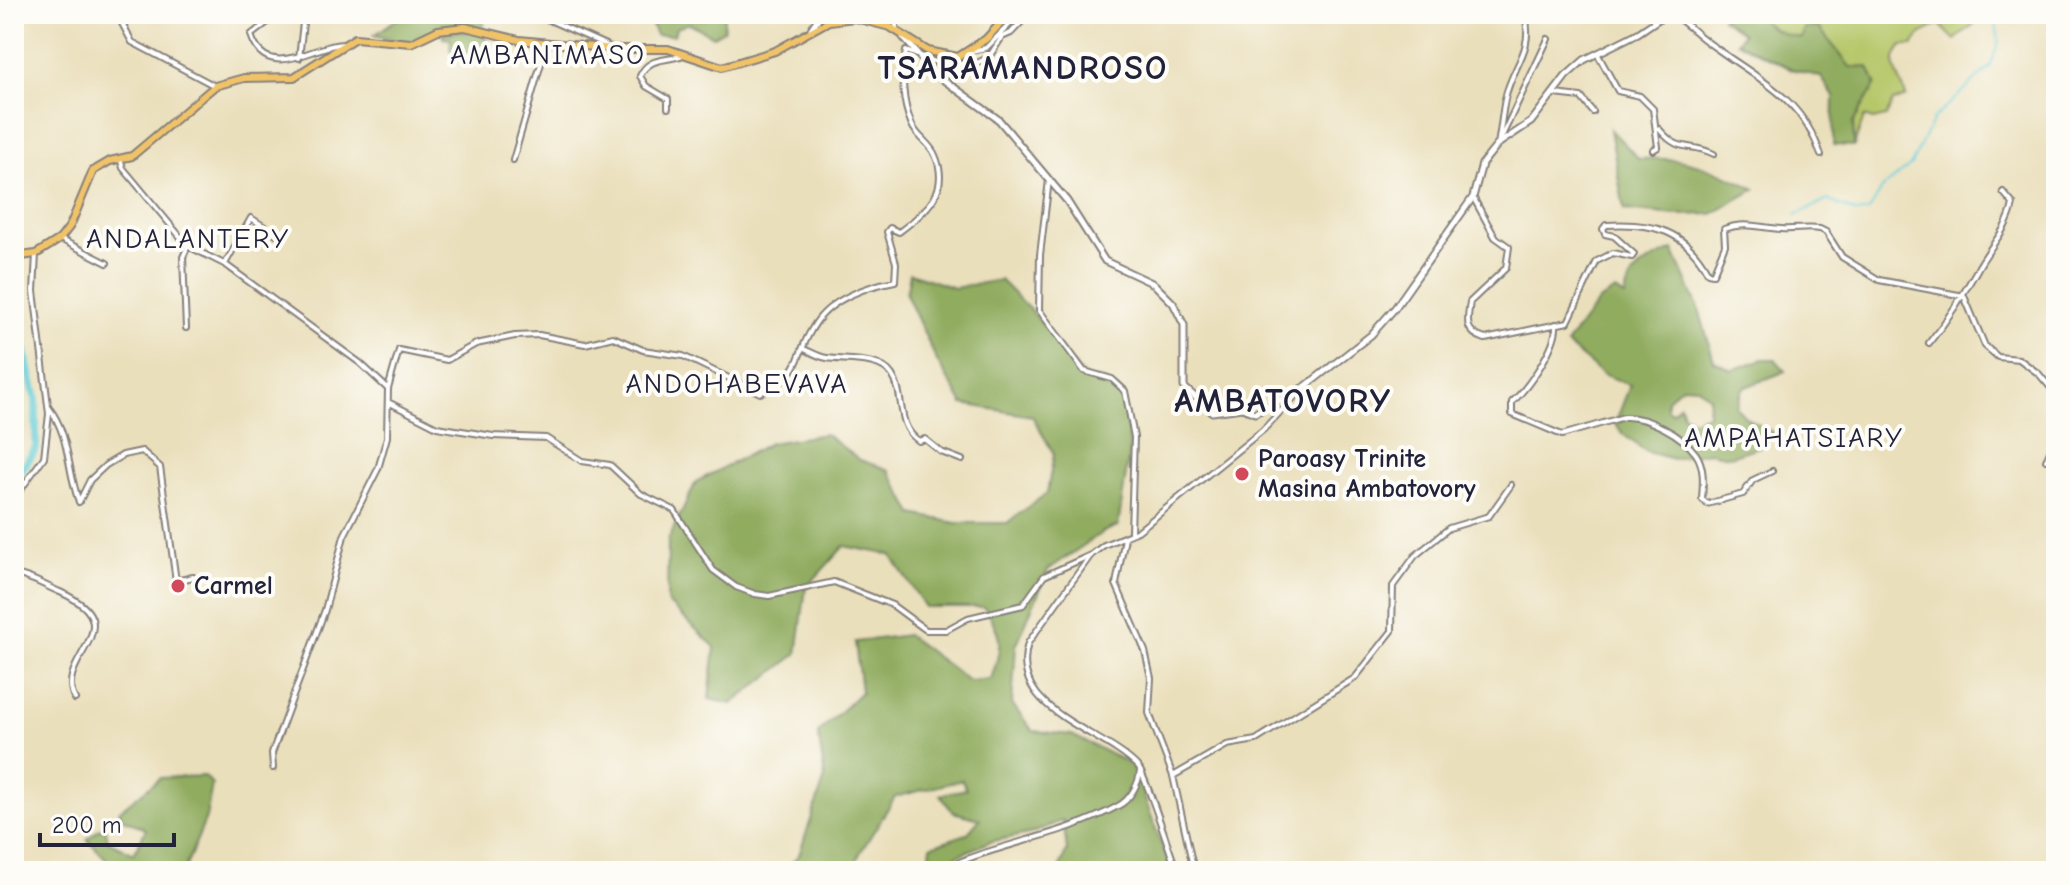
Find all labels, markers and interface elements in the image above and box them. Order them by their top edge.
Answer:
district label: AMBANIMASO [450,39,646,71]
district label: TSARAMANDROSO [877,48,1169,88]
district label: ANDALANTERY [86,223,290,255]
district label: ANDOHABEVAVA [626,368,848,400]
district label: AMBATOVORY [1174,381,1392,421]
district label: AMPAHATSIARY [1684,422,1904,454]
place label: Paroasy Trinite Masina Ambatovory [1258,444,1476,504]
marker: Paroasy Trinite Masina Ambatovory [1233,465,1251,483]
place label: Carmel [194,571,273,601]
marker: Carmel [169,577,187,595]
scale bar [40,797,174,847]
text: 200 m [52,811,122,839]

